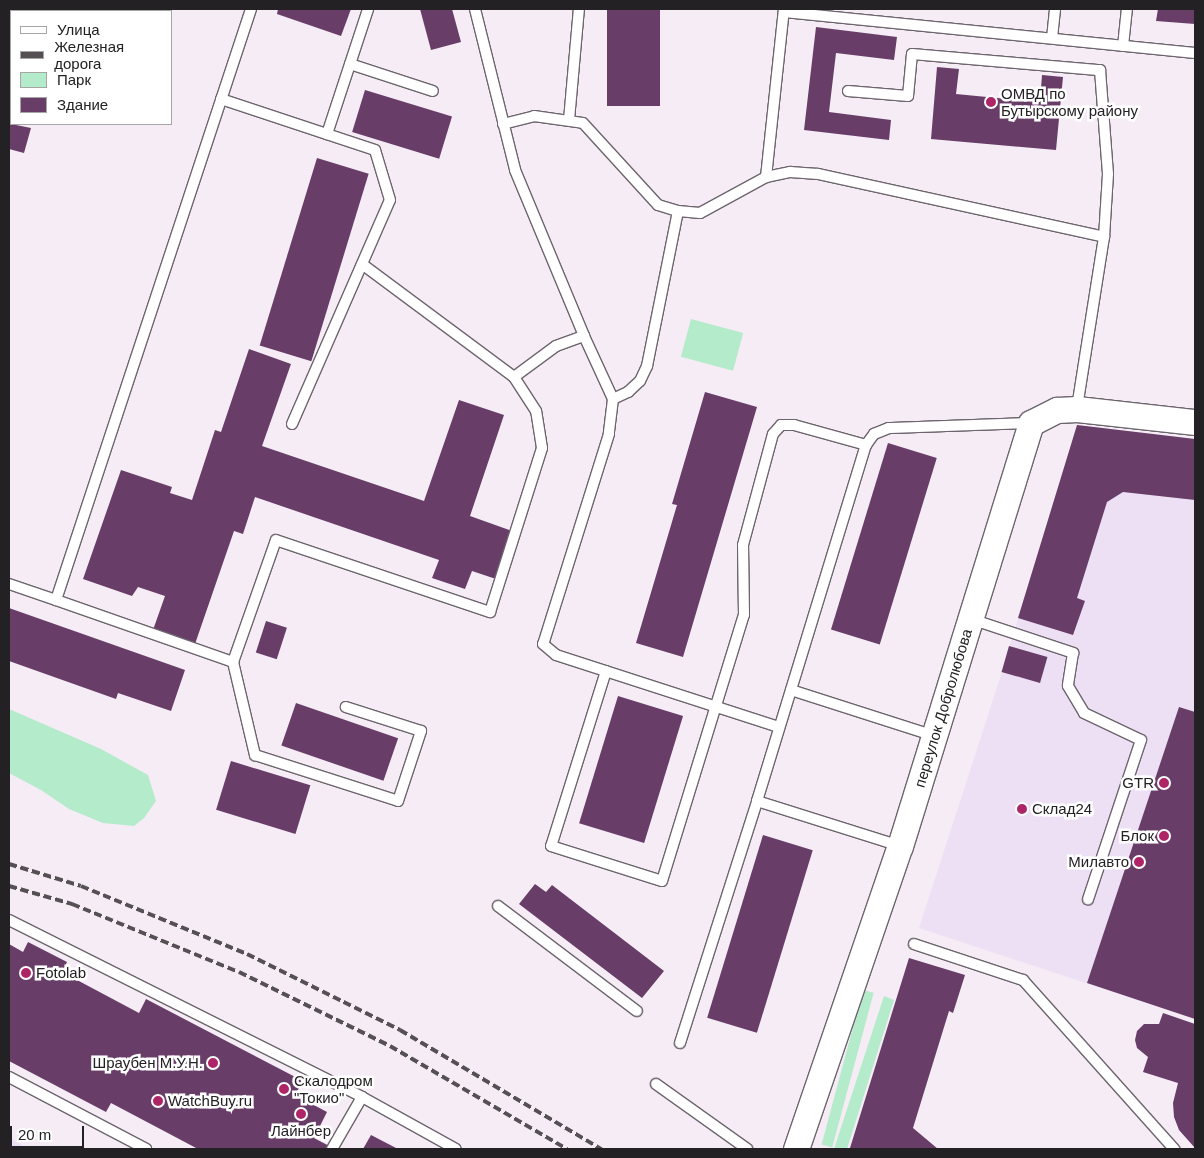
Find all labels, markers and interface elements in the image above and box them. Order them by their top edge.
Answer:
legend [10,10,172,125]
text: Улица [57,21,100,38]
text: Железная дорога [54,38,124,72]
text: Парк [57,71,91,88]
place label: ОМВД по Бутырскому району [1001,84,1138,119]
text: Здание [57,96,108,113]
marker: ОМВД по Бутырскому району [985,96,997,108]
street label: переулок Добролюбова [910,627,976,789]
place label: GTR [1122,774,1154,792]
marker: GTR [1158,777,1170,789]
place label: Склад24 [1032,800,1092,818]
marker: Склад24 [1016,803,1028,815]
place label: Блок [1120,827,1154,845]
marker: Блок [1158,830,1170,842]
place label: Милавто [1068,853,1129,871]
marker: Милавто [1133,856,1145,868]
place label: Fotolab [36,964,86,982]
marker: Fotolab [20,967,32,979]
place label: Шраубен М.У.Н. [92,1054,203,1072]
marker: Шраубен М.У.Н. [207,1057,219,1069]
place label: Скалодром "Токио" [294,1071,373,1106]
marker: Скалодром "Токио" [278,1083,290,1095]
place label: WatchBuy.ru [168,1092,252,1110]
marker: WatchBuy.ru [152,1095,164,1107]
marker: Лайнбер [295,1108,307,1120]
scale bar [12,1116,86,1148]
place label: Лайнбер [271,1122,331,1140]
text: 20 m [18,1126,51,1143]

